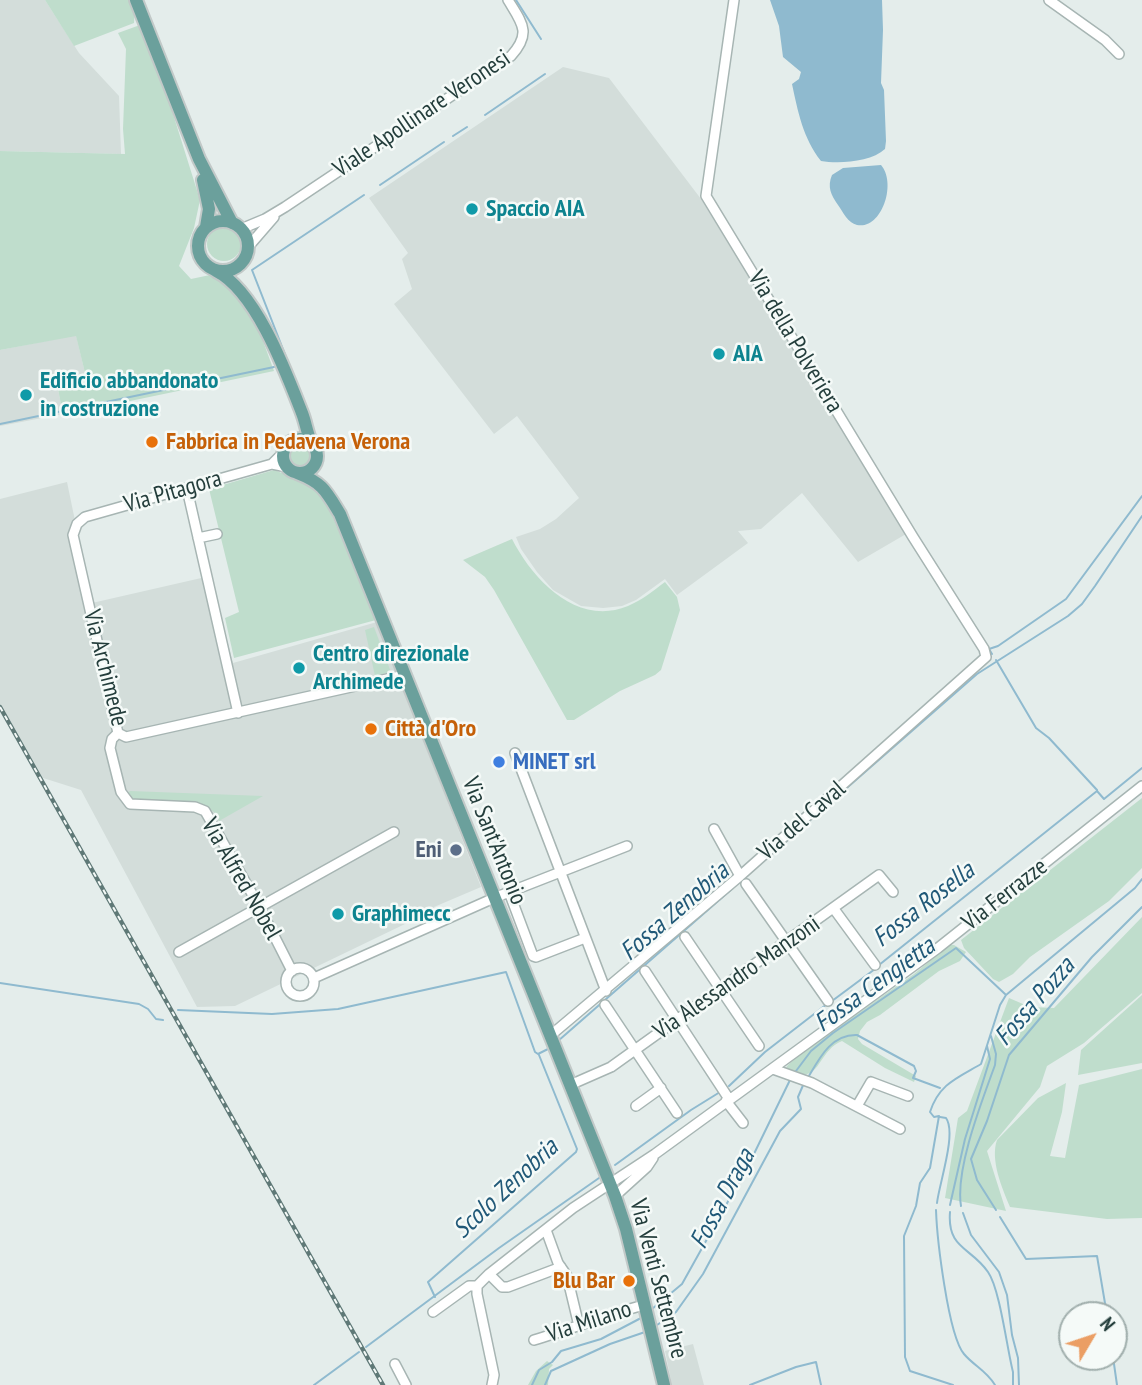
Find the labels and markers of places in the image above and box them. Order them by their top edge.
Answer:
place label: Spaccio AIA [486,195,584,223]
marker: Spaccio AIA [464,201,480,217]
place label: AIA [733,340,763,368]
marker: AIA [711,346,727,362]
place label: Edificio abbandonato in costruzione [40,367,218,423]
marker: Edificio abbandonato in costruzione [18,387,34,403]
place label: Fabbrica in Pedavena Verona [166,428,410,456]
marker: Fabbrica in Pedavena Verona [144,434,160,450]
place label: Centro direzionale Archimede [313,640,469,696]
marker: Centro direzionale Archimede [291,660,307,676]
place label: Città d'Oro [385,715,476,743]
marker: Città d'Oro [363,721,379,737]
place label: MINET srl [513,748,595,776]
marker: MINET srl [491,754,507,770]
place label: Eni [416,836,442,864]
marker: Eni [448,842,464,858]
place label: Graphimecc [352,900,451,928]
marker: Graphimecc [330,906,346,922]
place label: Blu Bar [553,1267,615,1295]
marker: Blu Bar [621,1273,637,1289]

